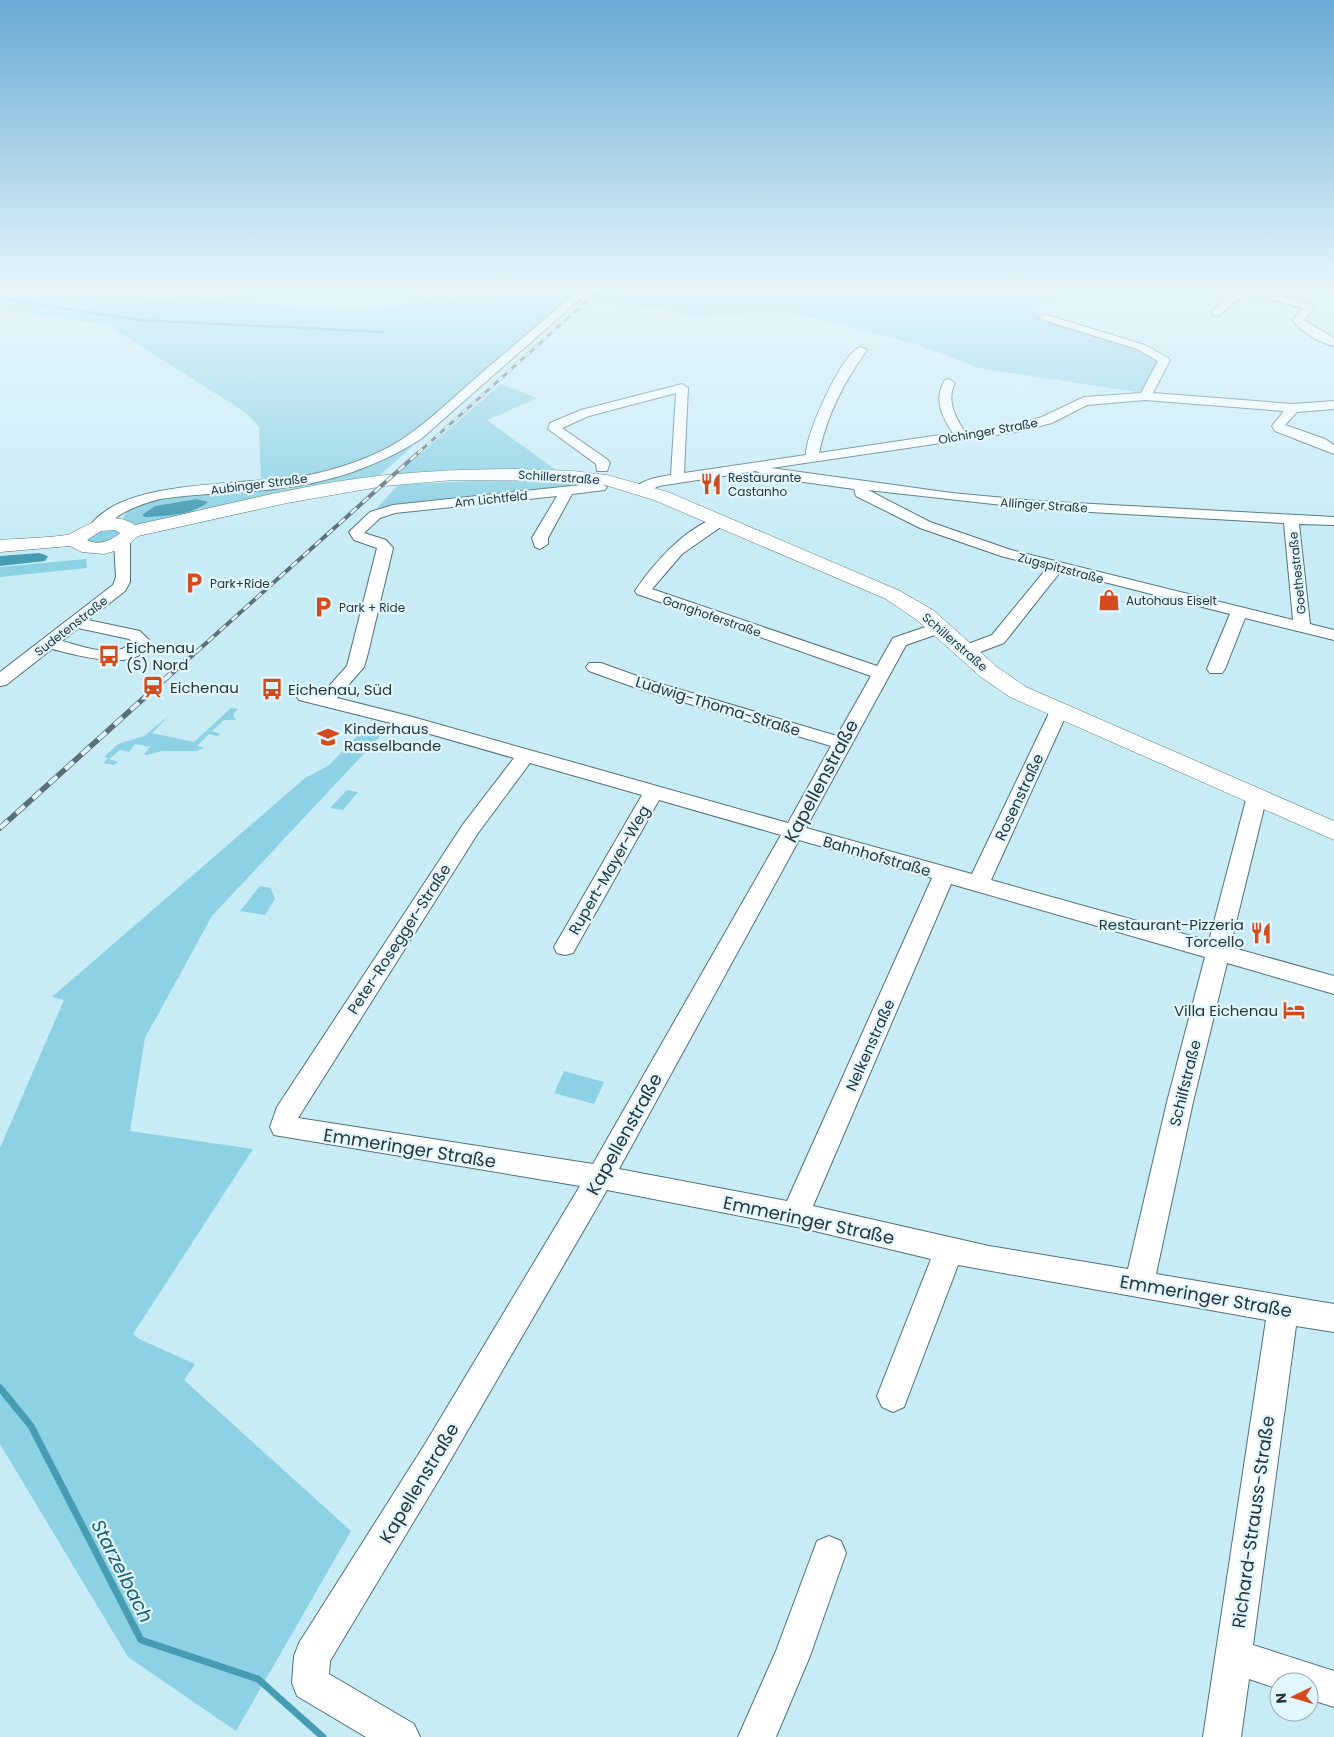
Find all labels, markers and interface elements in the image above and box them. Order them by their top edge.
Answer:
street label: Olchinger Straße [937,414,1039,448]
street label: Schillerstraße [518,466,600,488]
place label: Restaurante Castanho [728,469,801,500]
street label: Aubinger Straße [210,470,308,498]
restaurant icon: Restaurante Castanho [698,471,724,497]
street label: Am Lichtfeld [454,487,528,511]
street label: Allinger Straße [1000,493,1088,517]
street label: Goethestraße [1284,531,1310,615]
street label: Zugspitzstraße [1016,548,1106,588]
parking icon: Park+Ride [181,570,207,596]
place label: Park+Ride [210,575,270,592]
shop icon: Autohaus Eiselt [1096,587,1122,613]
street label: Ganghoferstraße [660,591,764,641]
street label: Sudetenstraße [31,592,111,660]
place label: Autohaus Eiselt [1126,592,1217,609]
parking icon: Park + Ride [310,594,336,620]
place label: Park + Ride [339,599,405,616]
street label: Schillerstraße [919,609,991,675]
place label: Eichenau (S) Nord [126,637,195,675]
bus stop icon: Eichenau (S) Nord [96,643,122,669]
street label: Ludwig-Thoma-Straße [633,671,803,741]
station icon: Eichenau [140,674,166,700]
bus stop icon: Eichenau, Süd [259,676,285,702]
place label: Eichenau [170,677,239,698]
place label: Eichenau, Süd [288,679,392,700]
street label: Kapellenstraße [778,715,864,847]
place label: Kinderhaus Rasselbande [344,718,441,756]
school or university icon: Kinderhaus Rasselbande [315,724,341,750]
street label: Rosenstraße [990,750,1048,844]
street label: Rupert-Mayer-Weg [563,801,655,939]
street label: Bahnhofstraße [821,831,933,881]
street label: Peter-Rosegger-Straße [342,860,456,1018]
place label: Restaurant-Pizzeria Torcello [1099,914,1244,952]
restaurant icon: Restaurant-Pizzeria Torcello [1248,920,1274,946]
street label: Nelkenstraße [840,996,900,1094]
hotel icon: Villa Eichenau [1281,997,1307,1023]
place label: Villa Eichenau [1174,1000,1278,1021]
street label: Schilfstraße [1164,1038,1206,1128]
street label: Kapellenstraße [580,1068,668,1200]
street label: Emmeringer Straße [322,1122,498,1174]
street label: Emmeringer Straße [721,1190,897,1250]
street label: Emmeringer Straße [1118,1269,1294,1323]
street label: Richard-Strauss-Straße [1226,1414,1280,1630]
street label: Kapellenstraße [373,1418,465,1548]
water label: Starzelbach [84,1515,160,1627]
north arrow [1269,1672,1319,1722]
text: N [1271,1692,1291,1704]

